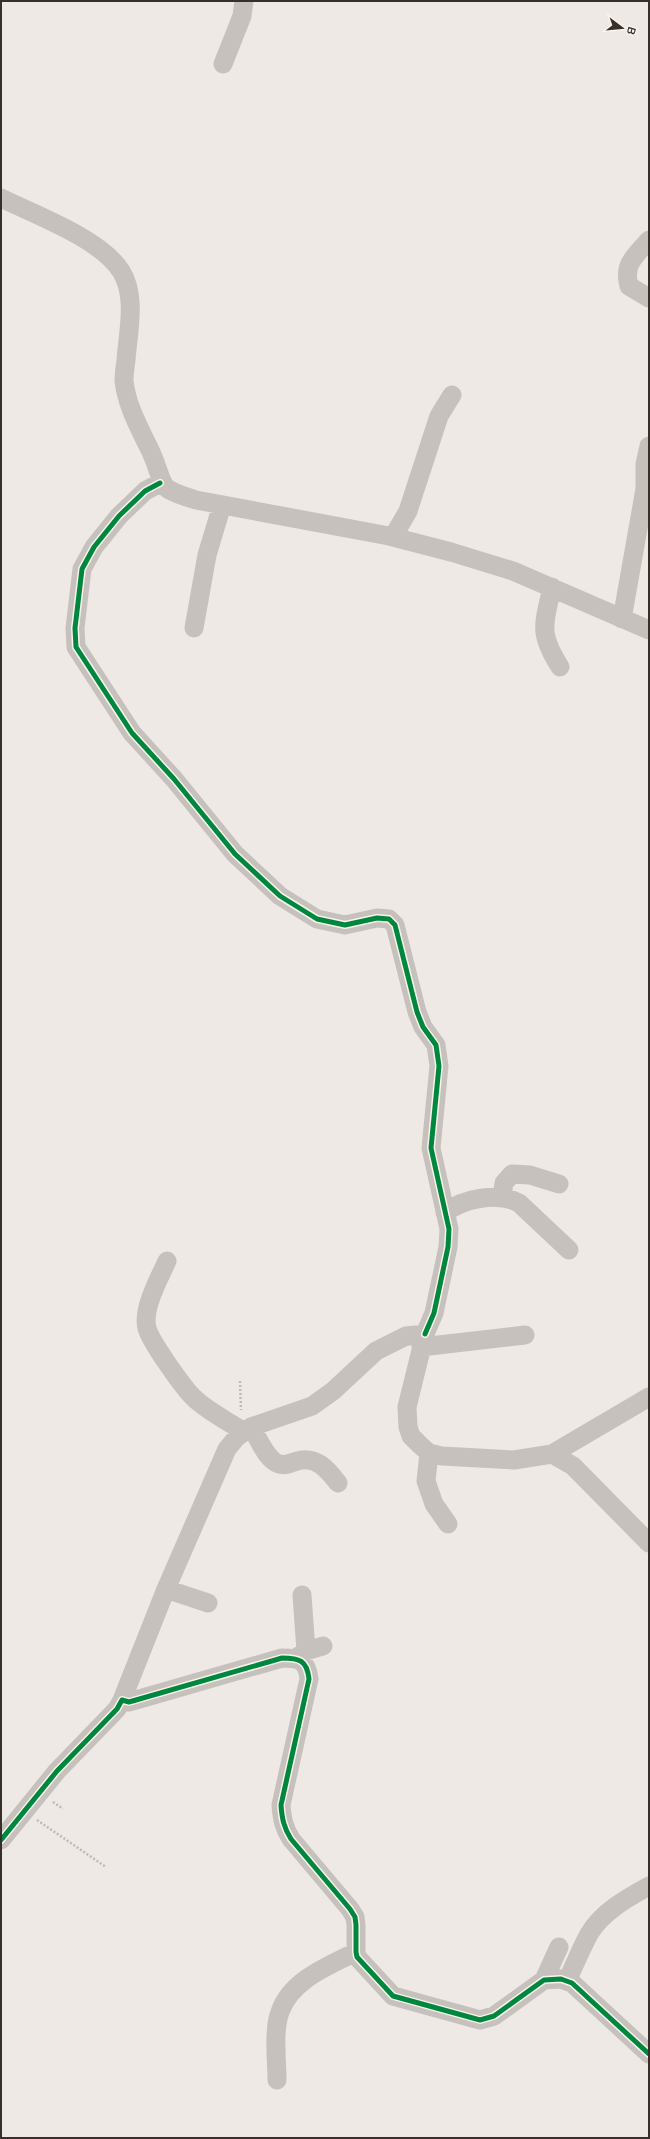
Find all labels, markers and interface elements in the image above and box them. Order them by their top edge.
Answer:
north arrow [602,8,642,48]
text: B [624,25,639,37]

